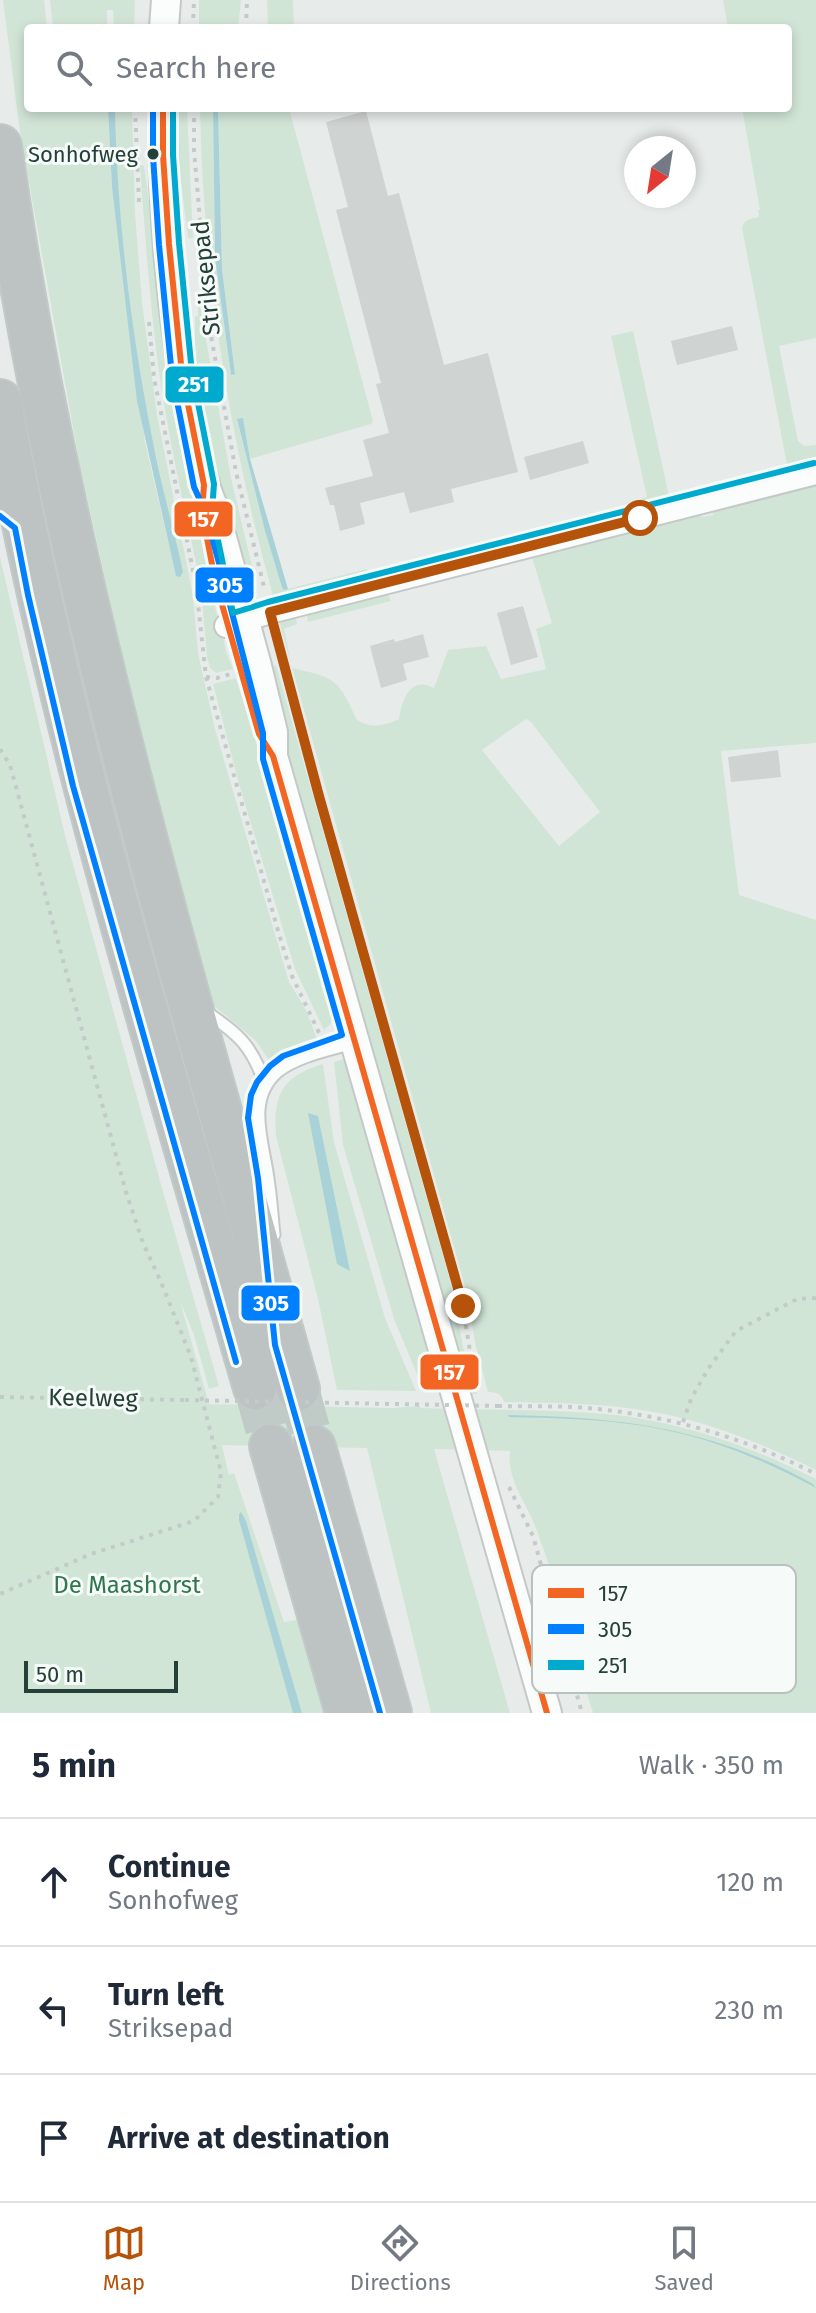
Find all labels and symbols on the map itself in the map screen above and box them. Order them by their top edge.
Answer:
north arrow [624,136,696,208]
place label: Sonhofweg [28,141,139,168]
marker: Sonhofweg [145,146,161,162]
street label: Striksepad [186,219,226,337]
line badge: 251 [164,365,225,404]
text: 251 [178,371,210,398]
line badge: 157 [173,500,234,538]
route start [622,500,658,536]
text: 157 [187,506,219,533]
line badge: 305 [194,566,255,604]
text: 305 [206,572,243,599]
line badge: 305 [240,1284,301,1322]
route end [445,1288,481,1324]
text: 305 [252,1290,289,1317]
line badge: 157 [419,1353,480,1391]
text: 157 [433,1359,465,1386]
street label: Keelweg [48,1383,139,1413]
legend [532,1565,796,1693]
park label: De Maashorst [53,1571,201,1599]
text: 157 [598,1580,628,1607]
text: 305 [598,1616,632,1643]
text: 251 [598,1652,628,1679]
scale bar [24,1657,178,1693]

